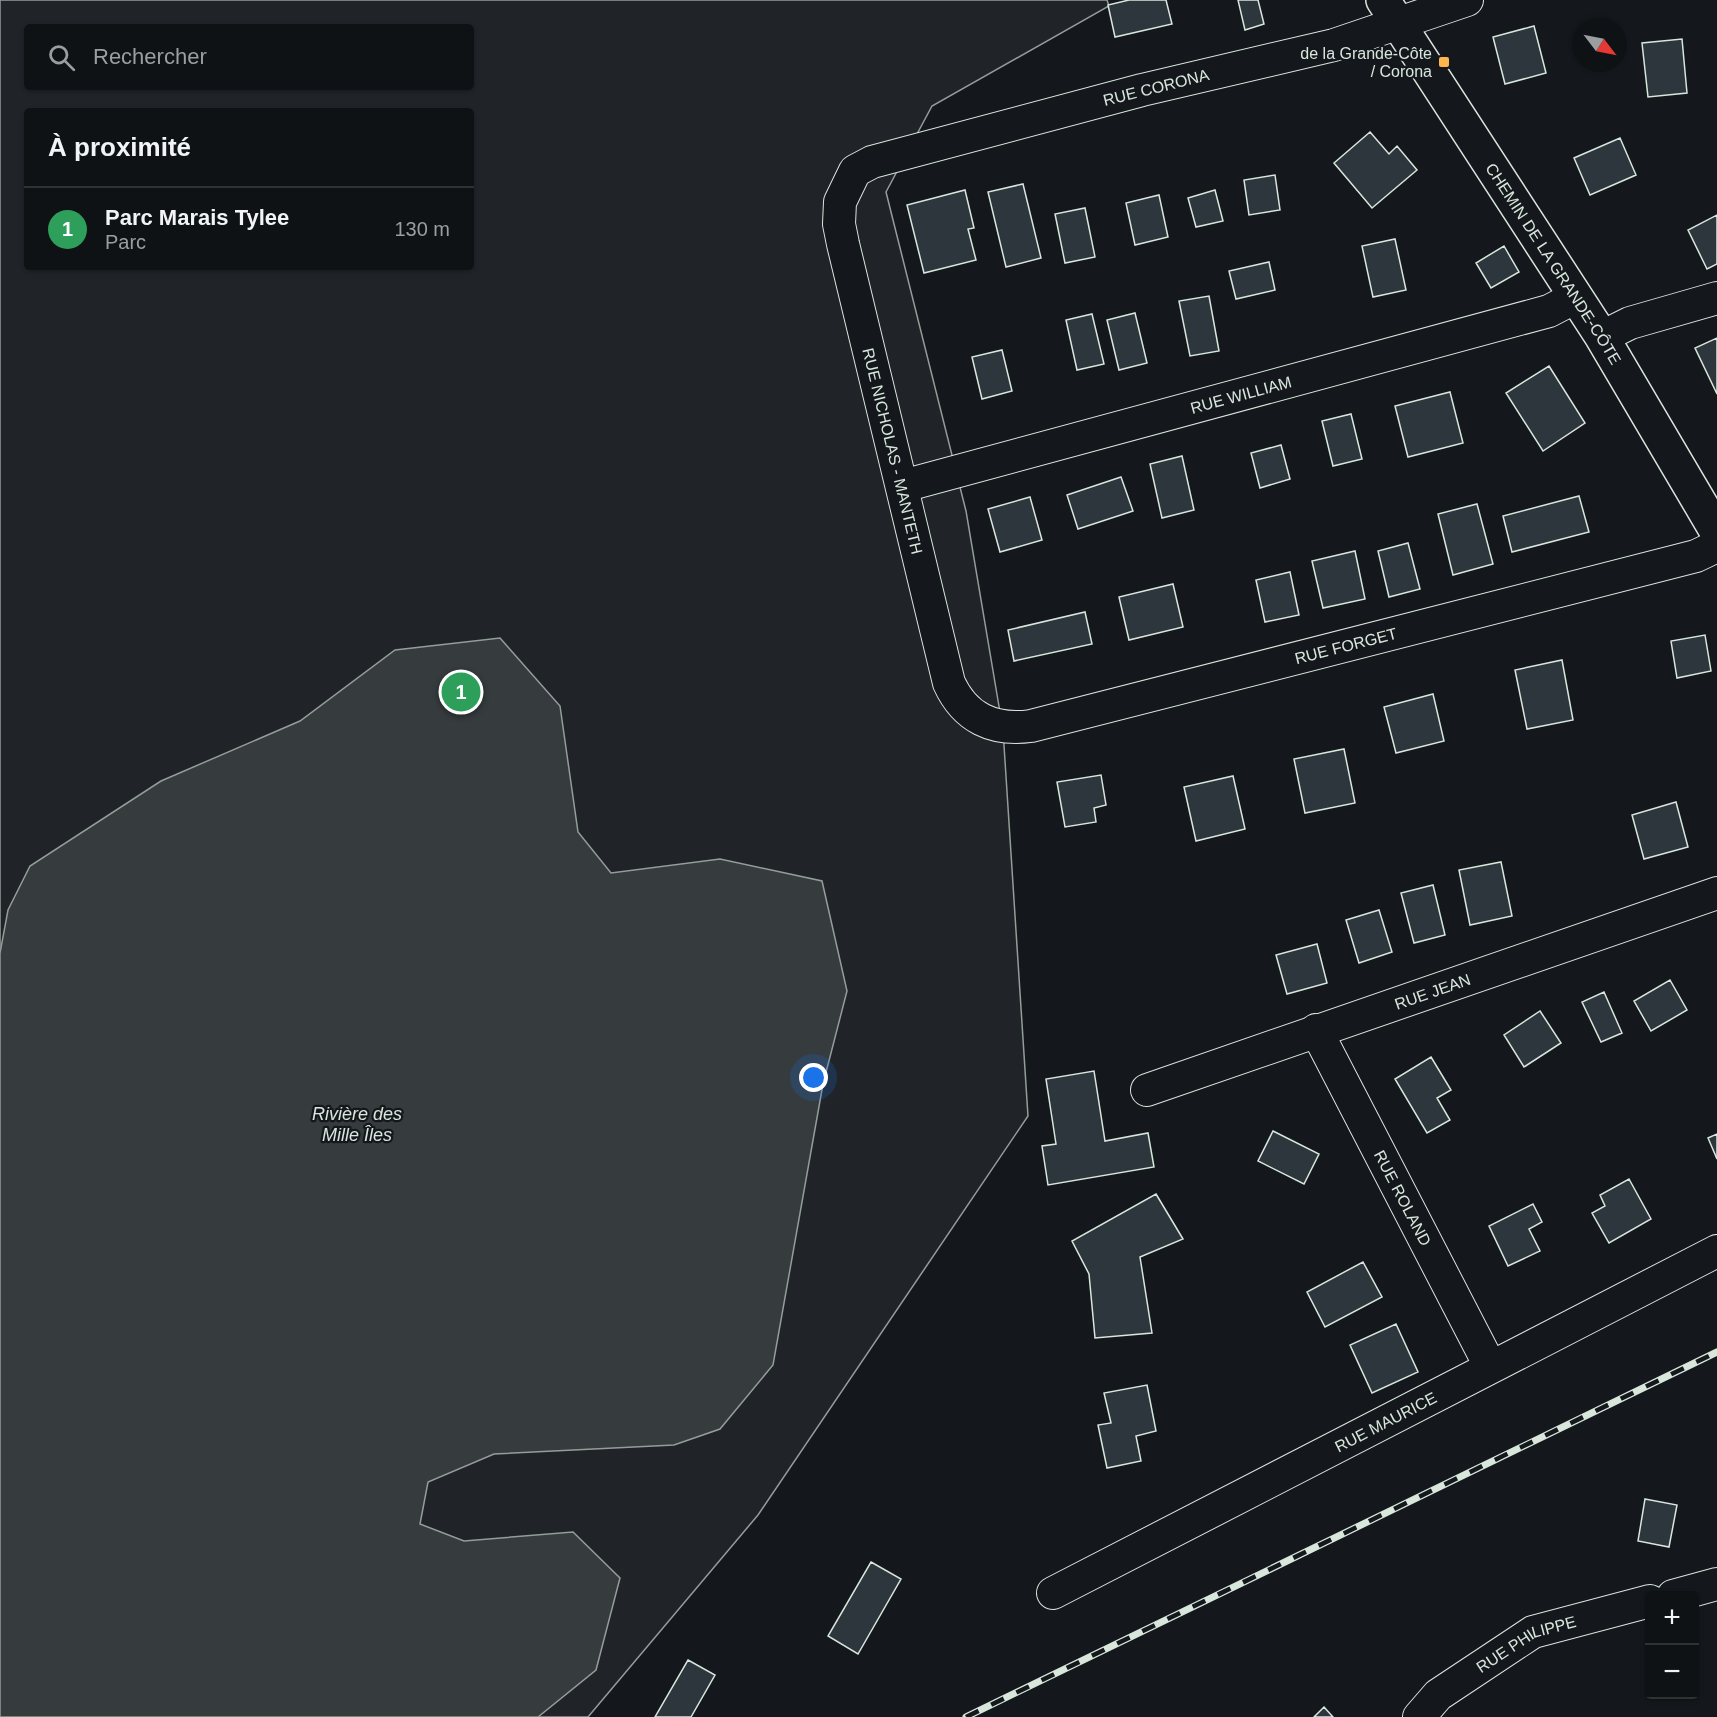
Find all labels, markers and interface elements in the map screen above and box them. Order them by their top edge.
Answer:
north arrow [1573,18,1627,72]
search box [24,24,474,90]
icon: search [45,41,78,74]
text: Rechercher [93,44,207,69]
place label: de la Grande-Côte / Corona [1300,45,1432,80]
marker: de la Grande-Côte / Corona [1437,55,1451,69]
street label: RUE CORONA [1101,66,1211,109]
text: À proximité [48,132,191,162]
street label: CHEMIN DE LA GRANDE-CÔTE [1482,160,1624,367]
text: Parc Marais Tylee [105,205,289,230]
text: 1 [62,218,73,240]
text: 130 m [394,218,450,240]
text: Parc [105,231,146,253]
street label: RUE NICHOLAS - MANTETH [859,346,926,556]
street label: RUE WILLIAM [1189,373,1293,417]
street label: RUE FORGET [1293,625,1399,667]
pin: 1 [442,670,480,714]
street label: RUE JEAN [1392,971,1473,1013]
your location [799,1063,828,1092]
water label: Rivière des Mille Îles [312,1104,402,1145]
street label: RUE ROLAND [1371,1148,1434,1249]
street label: RUE MAURICE [1332,1389,1439,1455]
map controls [1645,1591,1699,1699]
button: + [1645,1591,1699,1645]
street label: RUE PHILIPPE [1473,1613,1578,1676]
button: − [1645,1645,1699,1699]

